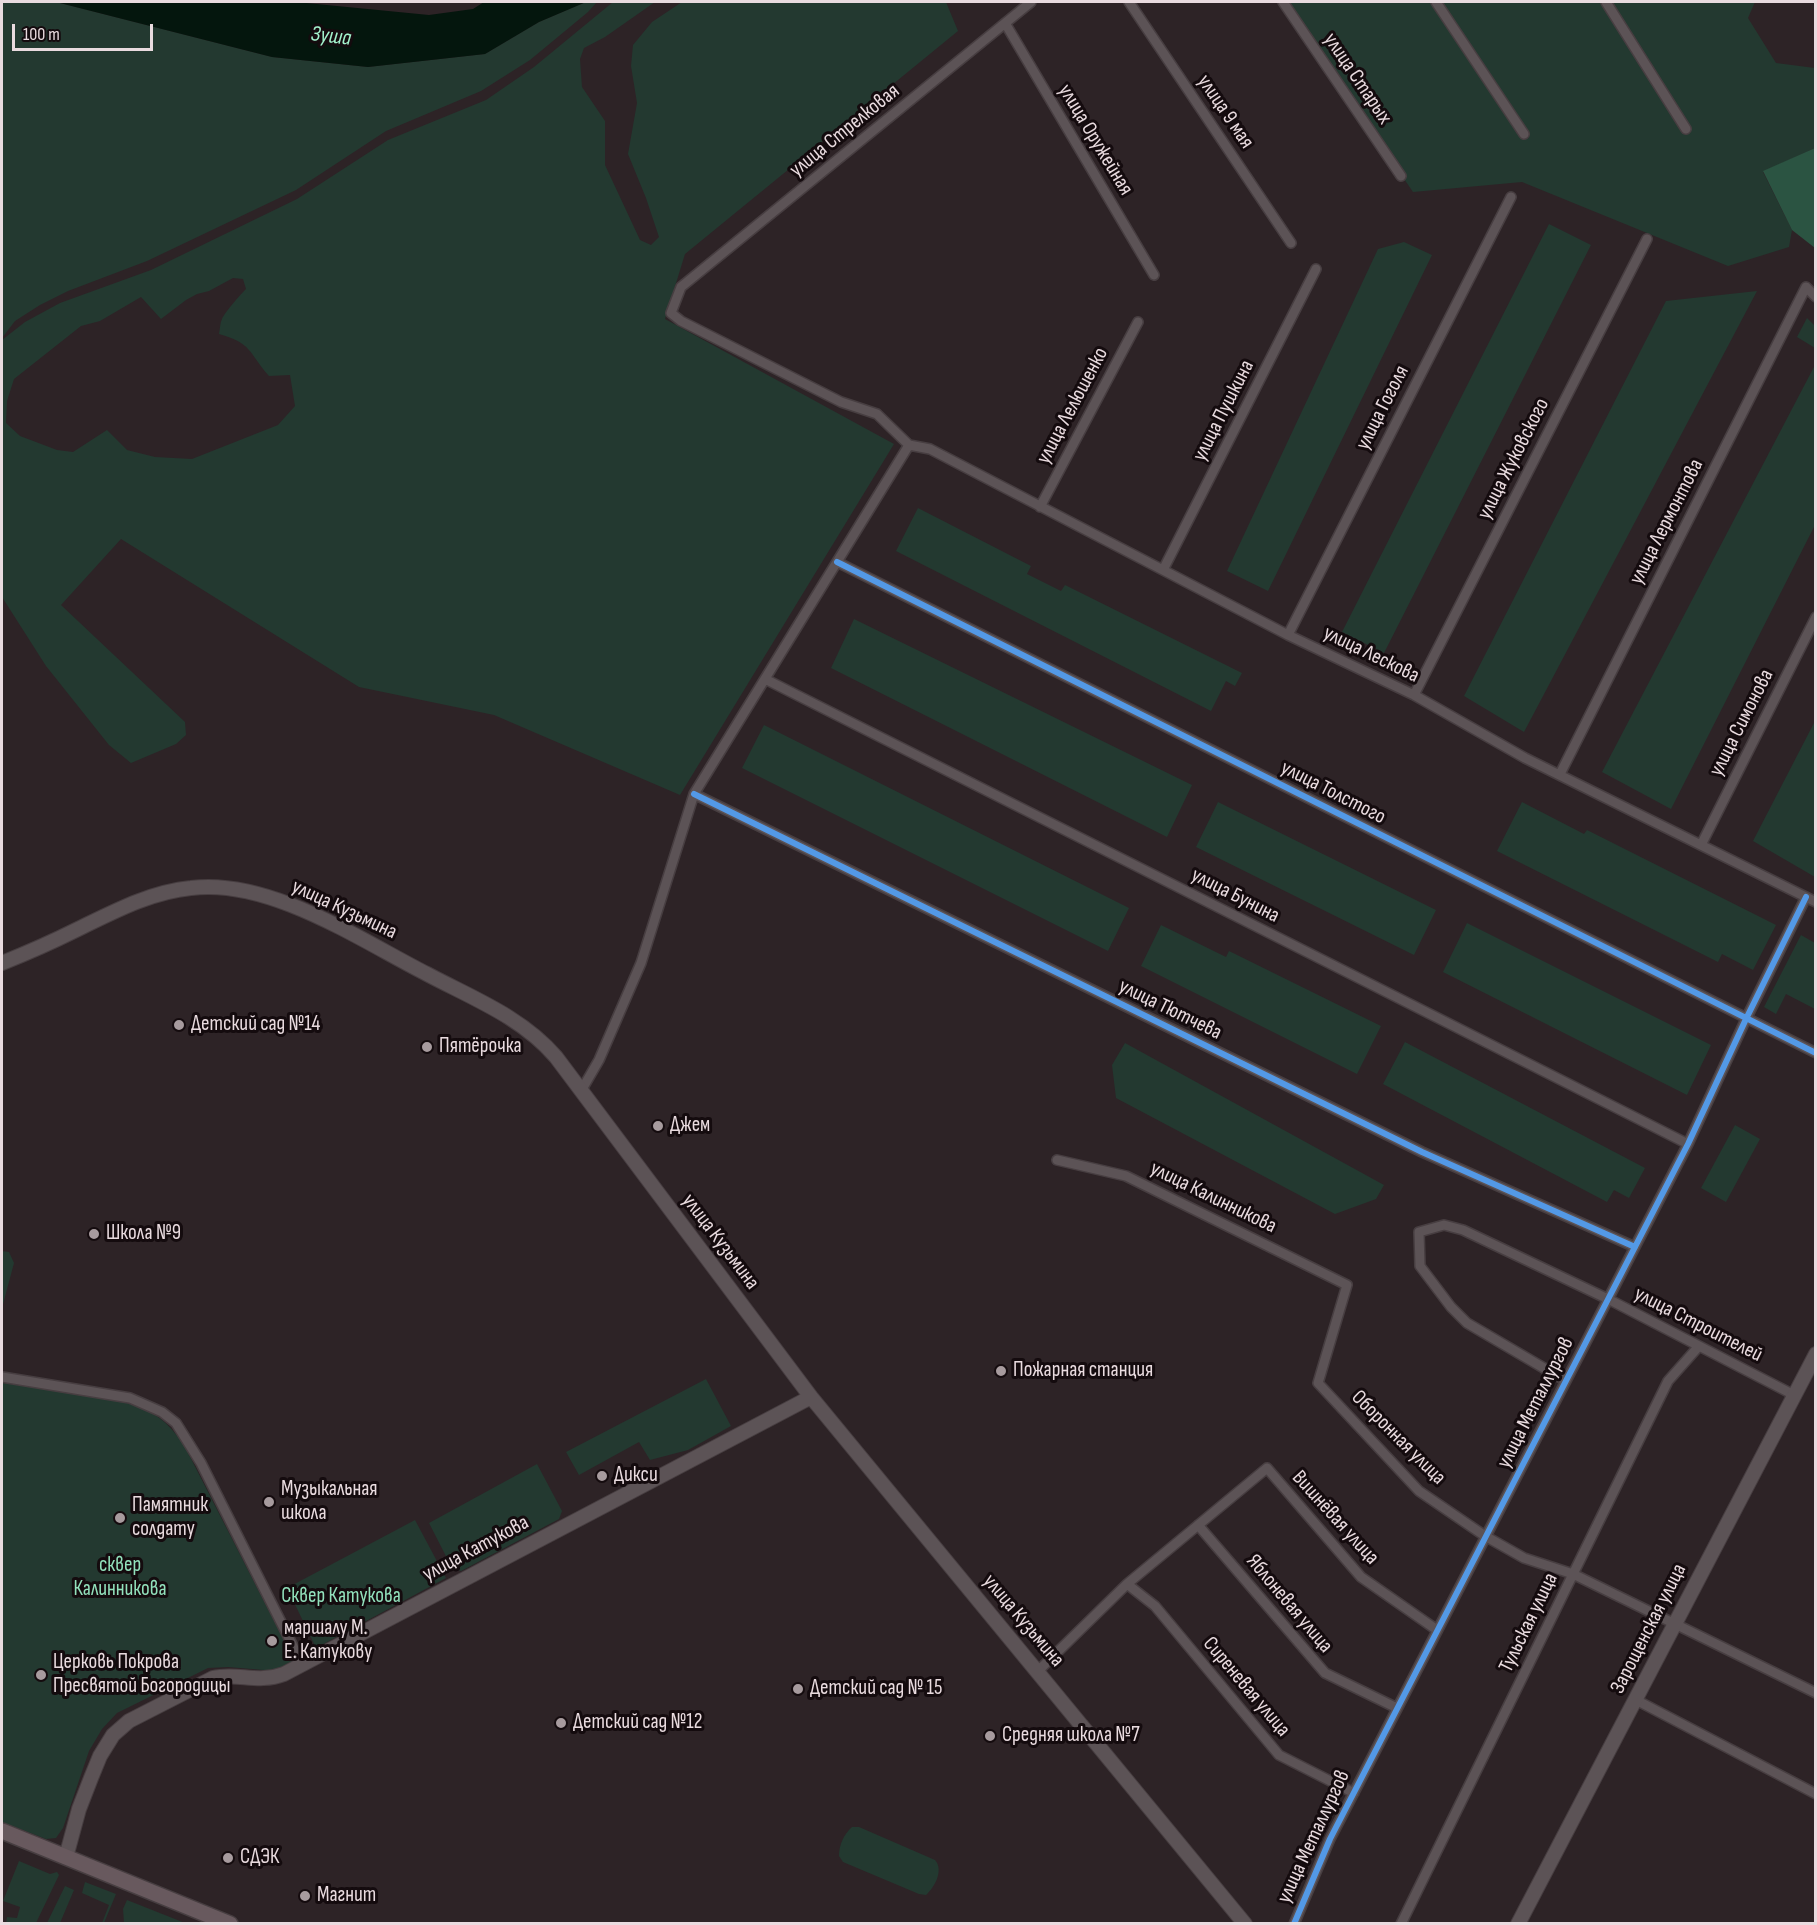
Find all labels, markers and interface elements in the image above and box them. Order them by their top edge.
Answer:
scale bar [15,12,156,50]
water label: Зуша [309,21,353,53]
text: 100 m [23,24,60,45]
street label: улица Старых [1317,29,1397,129]
street label: улица 9 мая [1191,70,1259,154]
street label: улица Стрелковая [785,79,905,183]
street label: улица Оружейная [1052,80,1138,200]
street label: улица Лелюшенко [1032,344,1114,468]
street label: улица Пушкина [1188,356,1260,466]
street label: улица Гоголя [1351,362,1415,454]
street label: улица Жуковского [1473,394,1555,524]
street label: улица Лермонтова [1625,455,1709,589]
street label: улица Лескова [1319,621,1423,689]
street label: улица Симонова [1704,665,1780,781]
street label: улица Толстого [1276,756,1390,830]
street label: улица Бунина [1187,863,1283,929]
street label: улица Кузьмина [287,875,401,945]
street label: улица Тютчева [1114,974,1226,1046]
place label: Детский сад №14 [191,1012,320,1038]
marker: Детский сад №14 [172,1018,186,1032]
place label: Пятёрочка [439,1034,522,1060]
marker: Пятёрочка [420,1040,434,1054]
place label: Джем [670,1113,710,1139]
marker: Джем [651,1119,665,1133]
street label: улица Калинникова [1146,1157,1280,1239]
street label: улица Кузьмина [676,1189,764,1295]
place label: Школа №9 [106,1221,181,1247]
marker: Школа №9 [87,1227,101,1241]
street label: улица Строителей [1630,1282,1766,1368]
street label: улица Металлургов [1492,1333,1580,1473]
place label: Пожарная станция [1013,1358,1153,1384]
marker: Пожарная станция [994,1364,1008,1378]
street label: Оборонная улица [1345,1385,1451,1491]
place label: Дикси [614,1463,658,1489]
street label: Вишнёвая улица [1286,1466,1384,1570]
marker: Дикси [595,1469,609,1483]
place label: Музыкальная школа [281,1477,377,1527]
place label: Памятник солдату [132,1493,208,1543]
marker: Музыкальная школа [262,1495,276,1509]
street label: улица Катукова [419,1510,533,1588]
marker: Памятник солдату [113,1511,127,1525]
street label: Яблоневая улица [1240,1550,1338,1658]
park label: сквер Калинникова [73,1553,167,1603]
street label: Зарощенская улица [1605,1560,1693,1698]
street label: Тульская улица [1494,1569,1564,1677]
street label: улица Кузьмина [977,1570,1069,1672]
park label: Сквер Катукова [281,1584,401,1610]
place label: маршалу М. Е. Катукову [284,1616,372,1666]
street label: Сиреневая улица [1197,1632,1295,1742]
marker: маршалу М. Е. Катукову [265,1634,279,1648]
place label: Церковь Покрова Пресвятой Богородицы [53,1650,231,1700]
marker: Церковь Покрова Пресвятой Богородицы [34,1668,48,1682]
place label: Детский сад № 15 [810,1676,942,1702]
marker: Детский сад № 15 [791,1682,805,1696]
place label: Детский сад №12 [573,1710,703,1736]
marker: Детский сад №12 [554,1716,568,1730]
place label: Средняя школа №7 [1002,1723,1140,1749]
marker: Средняя школа №7 [983,1729,997,1743]
street label: улица Металлургов [1272,1767,1356,1907]
place label: СДЭК [240,1845,279,1871]
marker: СДЭК [221,1851,235,1865]
place label: Магнит [317,1883,376,1909]
marker: Магнит [298,1889,312,1903]

